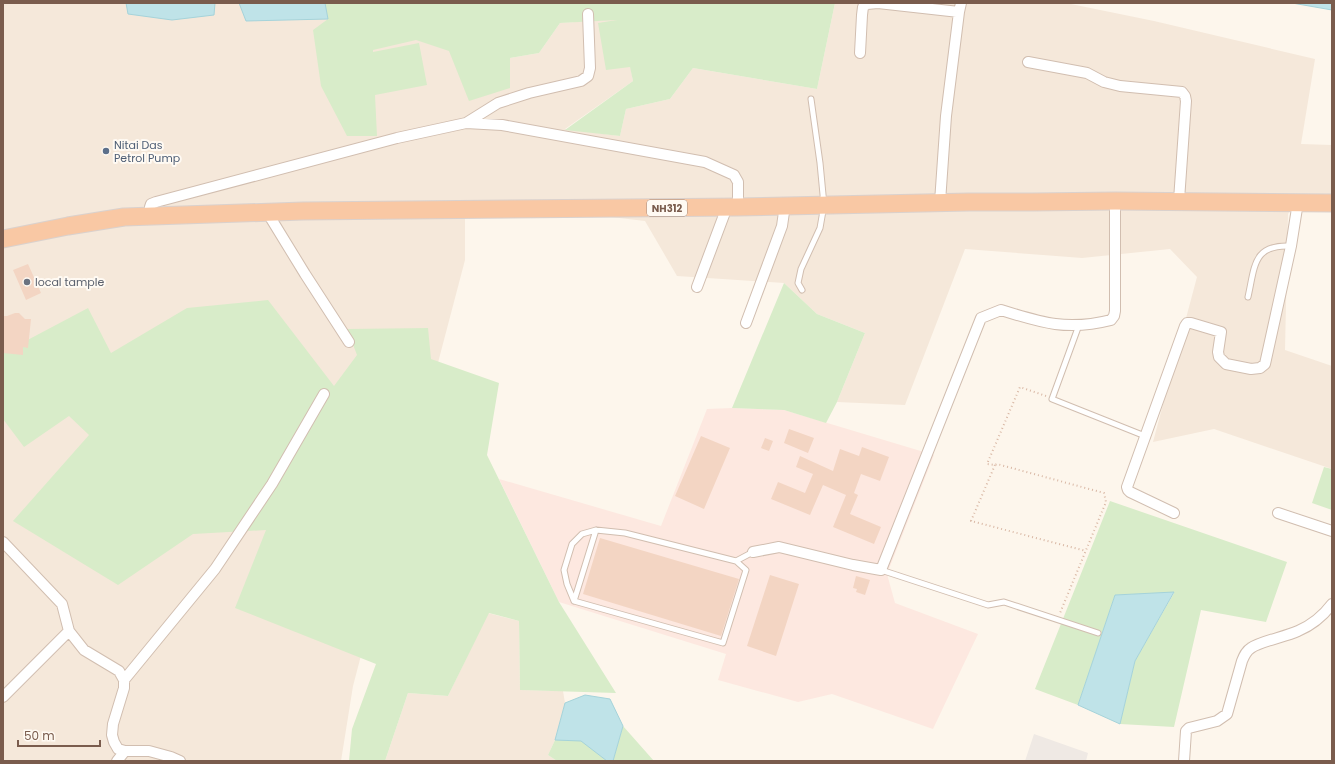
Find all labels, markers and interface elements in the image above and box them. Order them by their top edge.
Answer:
place label: Nitai Das Petrol Pump [114,137,180,166]
marker: Nitai Das Petrol Pump [101,146,111,156]
road number: NH312 [647,200,687,216]
place label: local tample [35,274,104,290]
marker: local tample [22,277,32,287]
scale bar [18,722,100,748]
text: 50 m [24,727,55,744]

